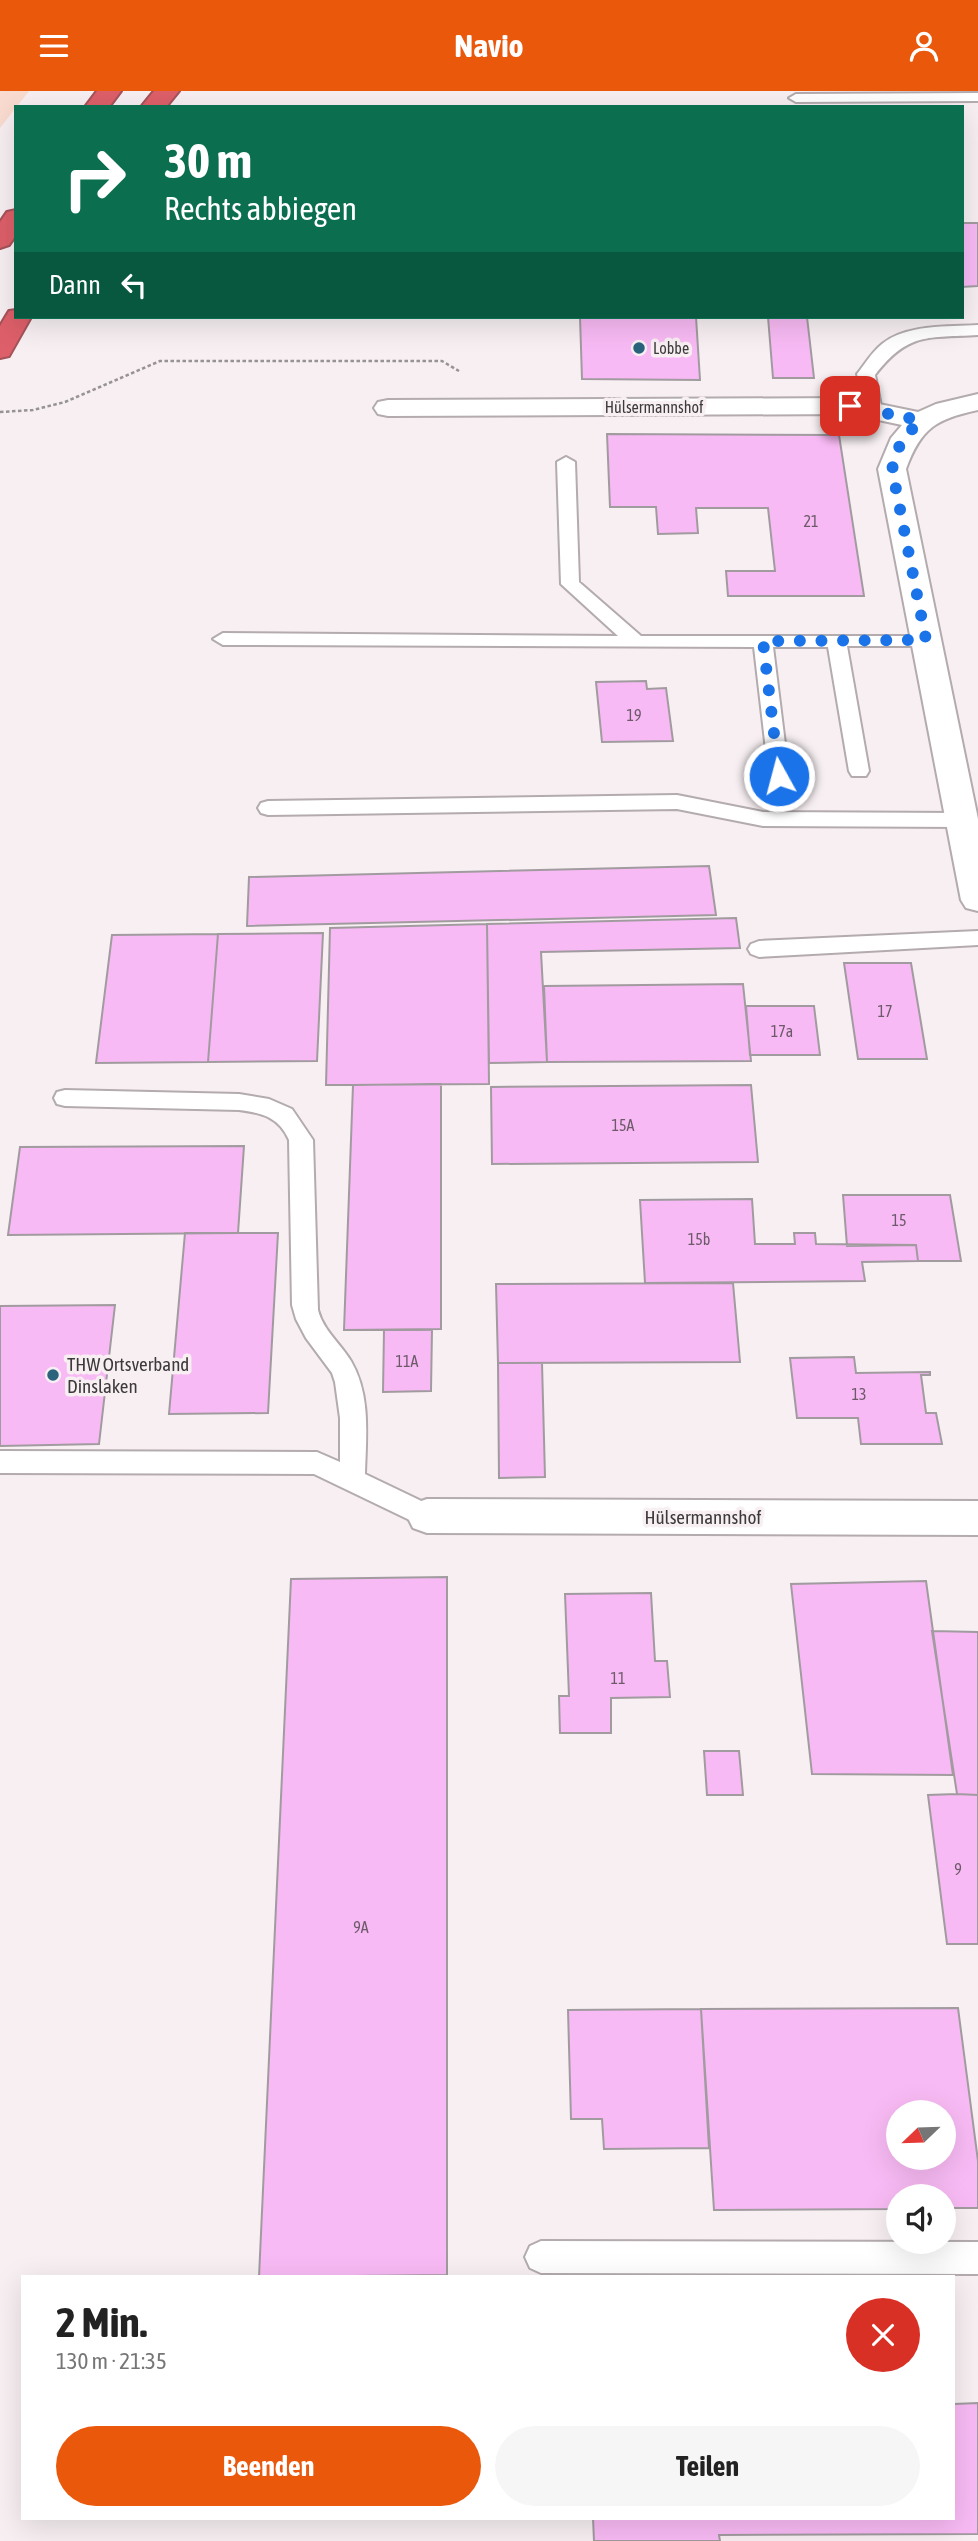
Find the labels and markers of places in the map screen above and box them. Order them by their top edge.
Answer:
place label: Lobbe [653,339,689,357]
marker: Lobbe [631,340,647,356]
pin [820,376,880,436]
place label: THW Ortsverband Dinslaken [67,1353,189,1397]
marker: THW Ortsverband Dinslaken [45,1367,61,1383]

